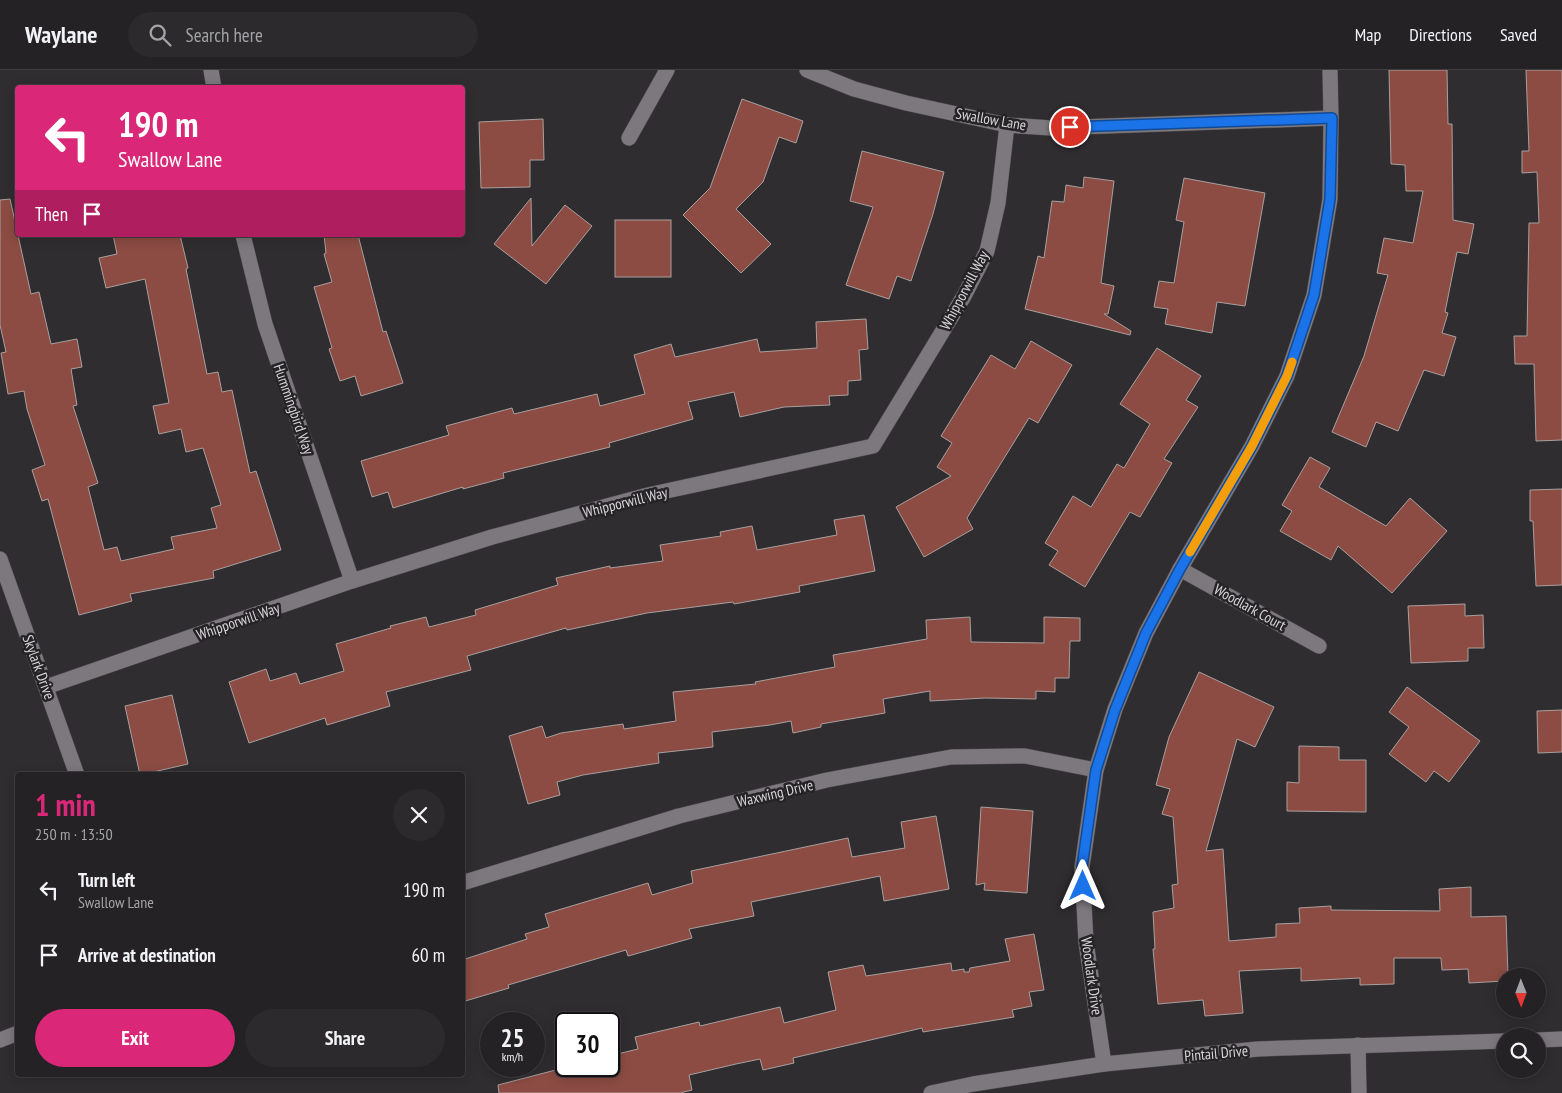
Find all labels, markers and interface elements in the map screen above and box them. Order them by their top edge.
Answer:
search box [128,12,478,57]
text: Waylane [25,19,98,50]
icon: search [146,21,174,49]
text: Search here [186,23,263,47]
text: Map [1355,23,1381,46]
text: Directions [1409,23,1472,46]
text: Saved [1500,23,1537,46]
text: 190 m [118,101,199,147]
street label: Swallow Lane [954,103,1028,135]
icon: left [35,105,100,170]
pin [1049,106,1091,148]
icon: arrive [1056,113,1084,141]
text: Swallow Lane [118,145,222,173]
icon: arrive [78,200,106,228]
text: Then [35,202,68,226]
street label: Whipporwill Way [935,247,993,333]
street label: Hummingbird Way [270,361,319,457]
street label: Whipporwill Way [581,482,670,522]
street label: Woodlark Court [1211,579,1289,635]
street label: Whipporwill Way [194,598,282,644]
street label: Skylark Drive [19,632,59,702]
street label: Waxwing Drive [735,775,815,811]
text: 1 min [35,785,96,824]
button: close [393,789,445,841]
text: 250 m · 13:50 [35,824,113,844]
position arrow [1056,859,1108,911]
text: Turn left [78,868,135,892]
icon: left [35,876,63,904]
text: 190 m [403,878,445,902]
text: Swallow Lane [78,892,154,912]
street label: Woodlark Drive [1077,936,1107,1016]
icon: arrive [35,941,63,969]
text: Arrive at destination [78,943,216,967]
text: 60 m [412,943,445,967]
north arrow [1496,968,1546,1018]
map controls [1496,968,1546,1078]
button: Exit [35,1009,235,1067]
button: Share [245,1009,445,1067]
speed limit sign: 30 [555,1012,620,1077]
text: 25 [501,1022,524,1054]
button: search [1496,1028,1546,1078]
street label: Pintail Drive [1183,1041,1249,1065]
text: km/h [502,1049,523,1064]

